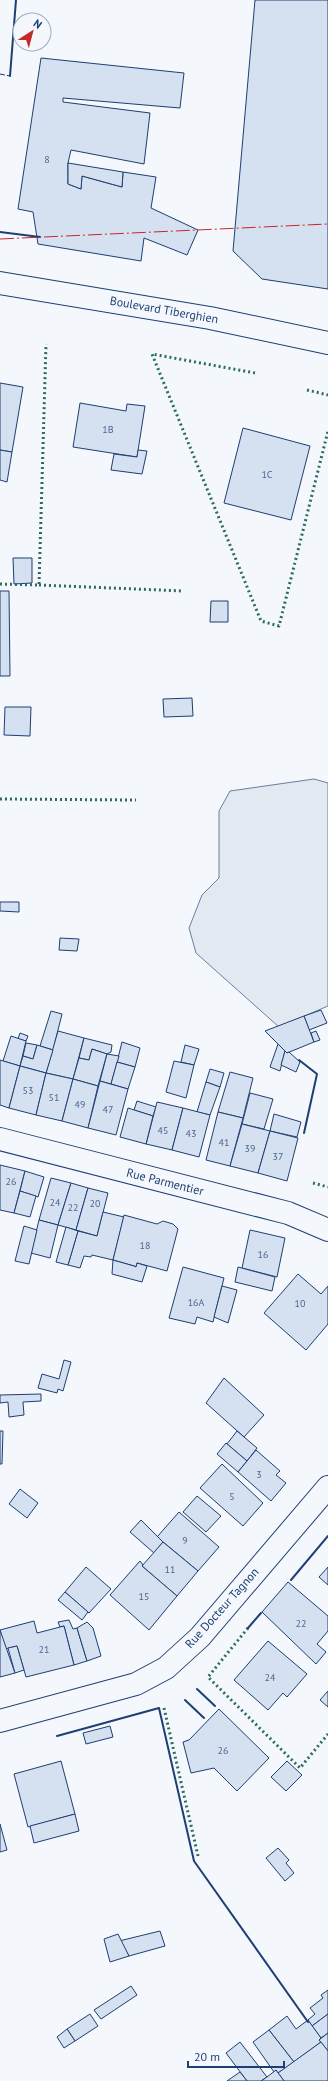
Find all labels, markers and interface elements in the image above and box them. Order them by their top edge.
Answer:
north arrow [12,12,52,52]
text: N [31,16,45,32]
house number: 8 [44,153,50,166]
street label: Boulevard Tiberghien [109,293,219,326]
house number: 1B [102,423,114,436]
house number: 1C [261,468,273,481]
house number: 53 [23,1084,33,1097]
house number: 51 [49,1091,59,1104]
house number: 49 [75,1098,85,1111]
house number: 47 [103,1103,113,1116]
house number: 45 [158,1124,168,1137]
house number: 43 [186,1127,196,1140]
house number: 41 [219,1136,229,1149]
house number: 39 [245,1142,255,1155]
house number: 37 [273,1150,283,1163]
street label: Rue Parmentier [125,1165,205,1198]
house number: 26 [6,1175,16,1188]
house number: 24 [50,1196,61,1209]
house number: 20 [90,1197,101,1210]
house number: 22 [68,1201,78,1214]
house number: 18 [140,1239,150,1252]
house number: 16 [258,1248,268,1261]
house number: 16A [188,1296,205,1309]
house number: 10 [295,1297,306,1310]
house number: 3 [256,1468,262,1481]
house number: 5 [229,1490,235,1503]
house number: 9 [182,1534,188,1547]
house number: 11 [165,1563,175,1576]
street label: Rue Docteur Tagnon [182,1564,262,1651]
house number: 15 [139,1590,149,1603]
house number: 22 [296,1617,306,1630]
house number: 21 [39,1643,49,1656]
house number: 24 [265,1671,276,1684]
house number: 26 [218,1744,228,1757]
scale bar [188,2043,284,2069]
text: 20 m [194,2049,220,2064]

